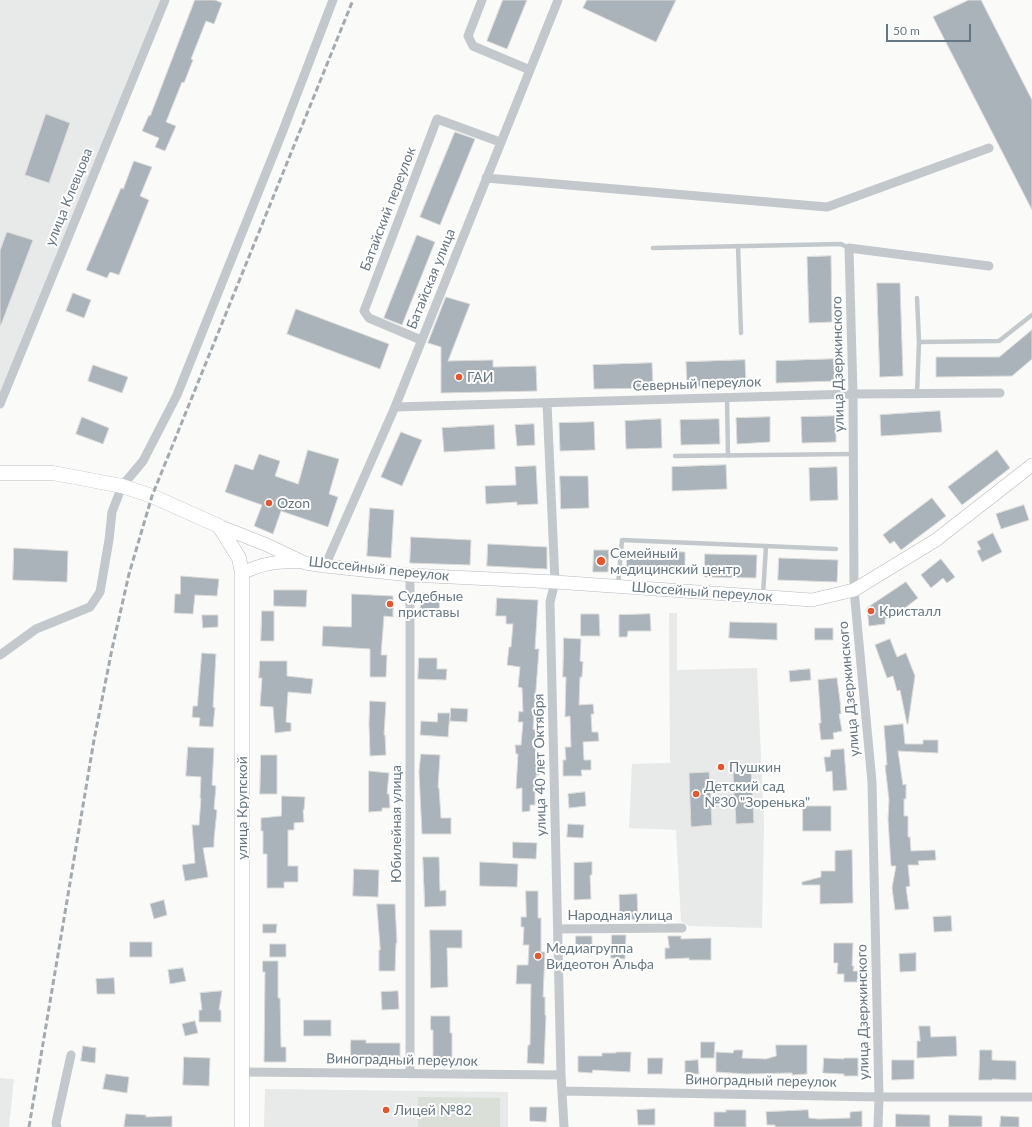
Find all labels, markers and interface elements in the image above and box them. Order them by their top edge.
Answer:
scale bar [888,16,973,42]
text: 50 m [893,23,920,38]
street label: Батайский переулок [357,145,419,273]
street label: улица Клевцова [42,146,96,248]
street label: Батайская улица [403,226,459,332]
street label: улица Дзержинского [828,296,848,432]
place label: ГАИ [467,369,493,385]
marker: ГАИ [454,372,464,382]
street label: Северный переулок [632,373,762,395]
place label: Ozon [277,495,310,511]
marker: Ozon [264,498,274,508]
place label: Семейный медицинский центр [610,545,740,578]
street label: Шоссейный переулок [308,553,450,585]
marker: Семейный медицинский центр [595,555,607,567]
street label: Шоссейный переулок [631,579,773,605]
place label: Судебные приставы [398,588,463,620]
marker: Судебные приставы [385,599,395,609]
place label: Кристалл [879,603,941,619]
marker: Кристалл [866,606,876,616]
street label: улица Дзержинского [835,621,863,757]
street label: улица 40 лет Октября [530,694,550,836]
street label: улица Крупской [234,756,250,860]
place label: Пушкин [729,759,781,775]
marker: Пушкин [716,762,726,772]
street label: Юбилейная улица [388,765,404,883]
place label: Детский сад №30 "Зоренька" [704,778,810,810]
marker: Детский сад №30 "Зоренька" [691,789,701,799]
street label: Народная улица [567,907,673,923]
place label: Медиагруппа Видеотон Альфа [546,940,654,972]
street label: улица Дзержинского [853,944,873,1080]
marker: Медиагруппа Видеотон Альфа [533,951,543,961]
street label: Виноградный переулок [326,1050,478,1070]
street label: Виноградный переулок [685,1071,837,1091]
place label: Лицей №82 [394,1102,472,1118]
marker: Лицей №82 [381,1105,391,1115]

